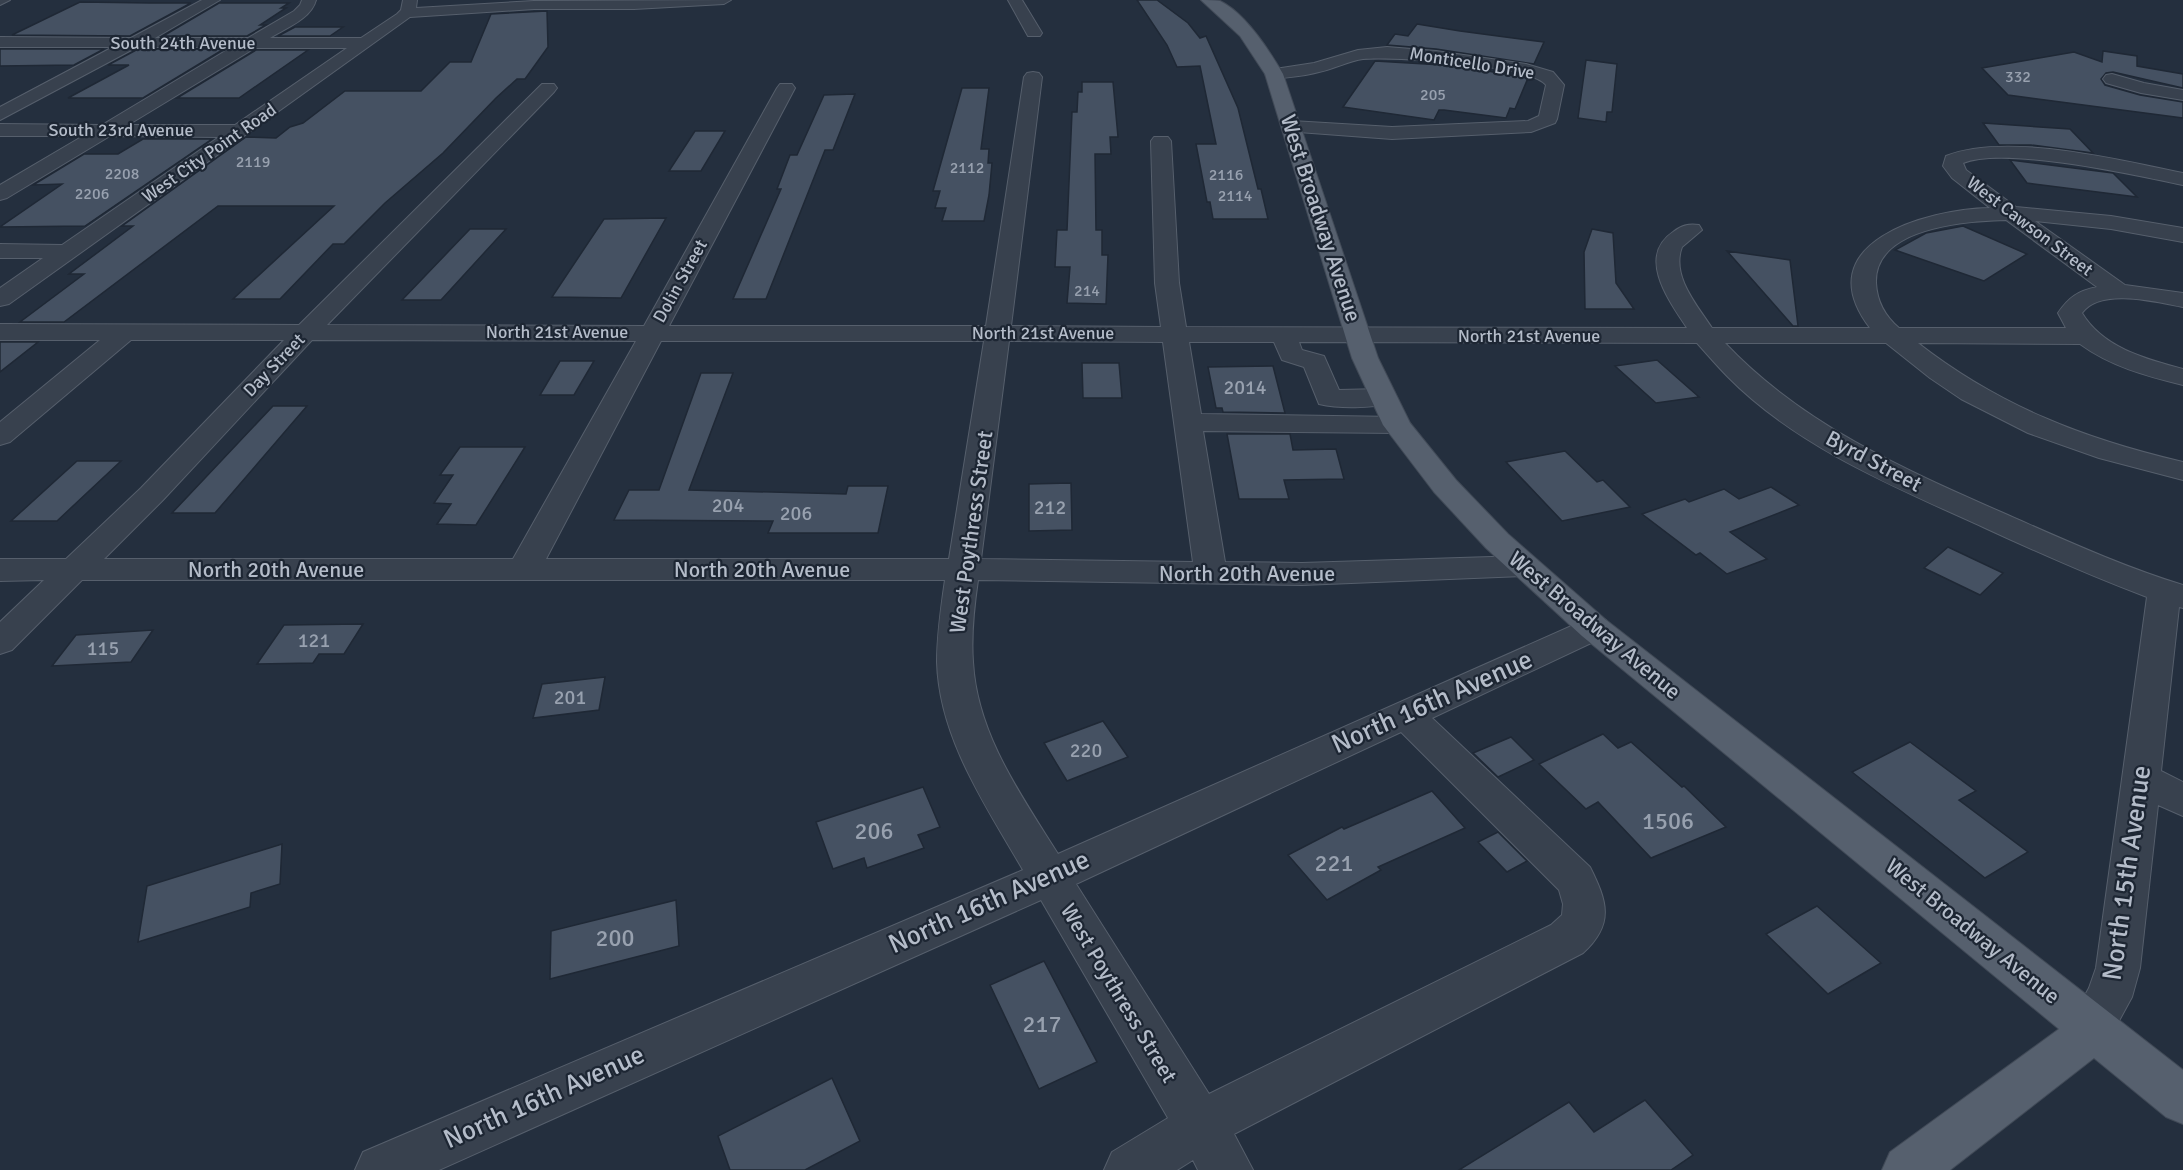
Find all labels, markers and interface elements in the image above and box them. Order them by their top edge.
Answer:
street label: South 24th Avenue [110,32,256,54]
street label: Monticello Drive [1408,42,1536,84]
house number: 332 [2005,67,2031,87]
house number: 205 [1420,85,1446,105]
street label: West City Point Road [138,98,280,208]
street label: West Broadway Avenue [1275,111,1367,325]
street label: South 23rd Avenue [49,119,193,141]
house number: 2119 [236,152,270,172]
house number: 2112 [950,158,984,178]
house number: 2208 [105,164,139,184]
house number: 2116 [1209,165,1243,185]
street label: West Cawson Street [1963,171,2097,281]
house number: 2206 [75,184,109,204]
house number: 2114 [1218,186,1253,206]
street label: Dolin Street [648,236,712,326]
house number: 214 [1074,281,1100,301]
street label: North 21st Avenue [486,321,628,343]
street label: North 21st Avenue [972,322,1114,344]
street label: North 21st Avenue [1458,325,1600,347]
street label: Day Street [238,329,310,401]
house number: 2014 [1223,375,1267,400]
street label: Byrd Street [1821,424,1927,498]
street label: West Poythress Street [943,429,999,635]
house number: 204 [712,493,744,518]
house number: 212 [1034,495,1066,520]
house number: 206 [780,501,812,526]
street label: West Broadway Avenue [1503,545,1687,705]
street label: North 20th Avenue [188,556,364,583]
street label: North 20th Avenue [674,556,850,583]
street label: North 20th Avenue [1159,560,1335,587]
house number: 121 [298,628,330,653]
house number: 115 [87,636,119,661]
street label: North 16th Avenue [1326,643,1538,761]
house number: 201 [554,685,586,710]
house number: 220 [1070,738,1102,763]
street label: North 15th Avenue [2096,763,2158,983]
house number: 1506 [1642,806,1694,836]
house number: 206 [855,816,893,846]
street label: North 16th Avenue [883,843,1095,961]
house number: 221 [1315,848,1353,878]
street label: West Broadway Avenue [1880,852,2066,1010]
street label: West Poythress Street [1055,898,1183,1088]
house number: 200 [596,923,634,953]
house number: 217 [1023,1009,1061,1039]
street label: North 16th Avenue [438,1038,650,1156]

